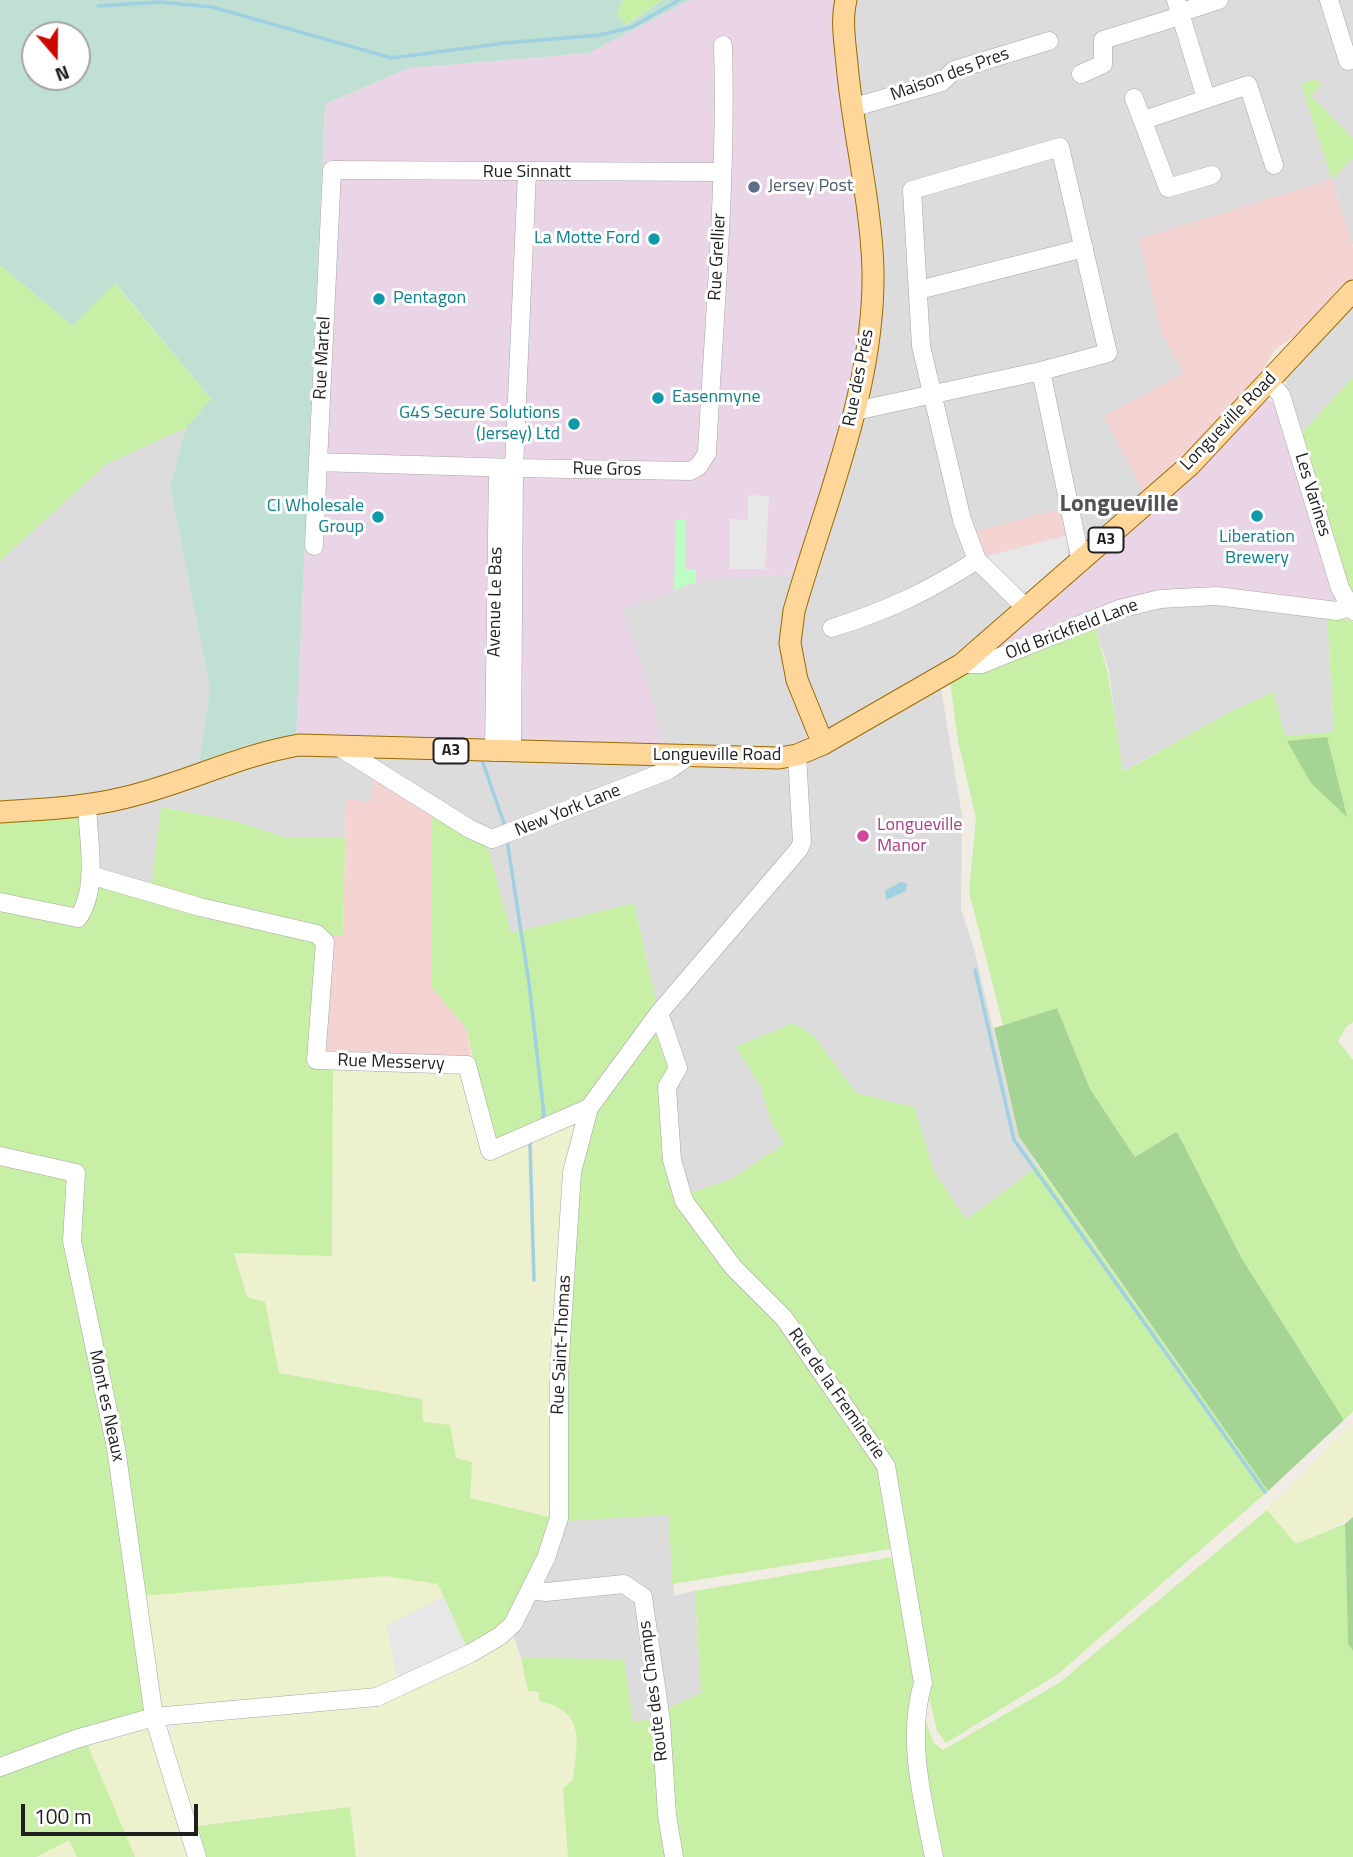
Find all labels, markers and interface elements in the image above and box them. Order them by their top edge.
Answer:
north arrow [21,21,91,91]
street label: Maison des Pres [888,44,1012,106]
text: N [52,58,74,90]
street label: Rue Sinnatt [483,162,571,184]
place label: Jersey Post [768,176,853,198]
marker: Jersey Post [746,179,762,195]
street label: Rue Grellier [705,213,731,301]
place label: La Motte Ford [534,228,640,250]
marker: La Motte Ford [646,231,662,247]
place label: Pentagon [393,288,466,310]
marker: Pentagon [371,291,387,307]
street label: Rue Martel [310,316,336,400]
street label: Rue des Prés [839,327,879,429]
street label: Longueville Road [1177,368,1281,476]
place label: Easenmyne [672,387,760,409]
marker: Easenmyne [650,390,666,406]
place label: G4S Secure Solutions (Jersey) Ltd [399,403,560,446]
marker: G4S Secure Solutions (Jersey) Ltd [566,416,582,432]
street label: Les Varines [1289,451,1335,539]
street label: Rue Gros [572,459,642,481]
district label: Longueville [1060,491,1178,519]
place label: CI Wholesale Group [267,496,364,538]
marker: Liberation Brewery [1249,508,1265,524]
marker: CI Wholesale Group [370,509,386,525]
road number: A3 [1088,527,1124,552]
place label: Liberation Brewery [1219,527,1295,570]
street label: Avenue Le Bas [484,547,508,657]
street label: Old Brickfield Lane [1003,595,1141,665]
road number: A3 [434,738,468,764]
street label: Longueville Road [653,745,781,767]
street label: New York Lane [512,780,624,842]
place label: Longueville Manor [877,815,962,858]
marker: Longueville Manor [855,828,871,844]
street label: Rue Messervy [337,1050,445,1076]
street label: Rue Saint-Thomas [548,1275,576,1415]
street label: Rue de la Freminerie [783,1324,889,1464]
street label: Mont es Neaux [84,1348,128,1464]
street label: Route des Champs [635,1619,673,1763]
scale bar [24,1790,201,1834]
text: 100 m [34,1800,91,1832]

